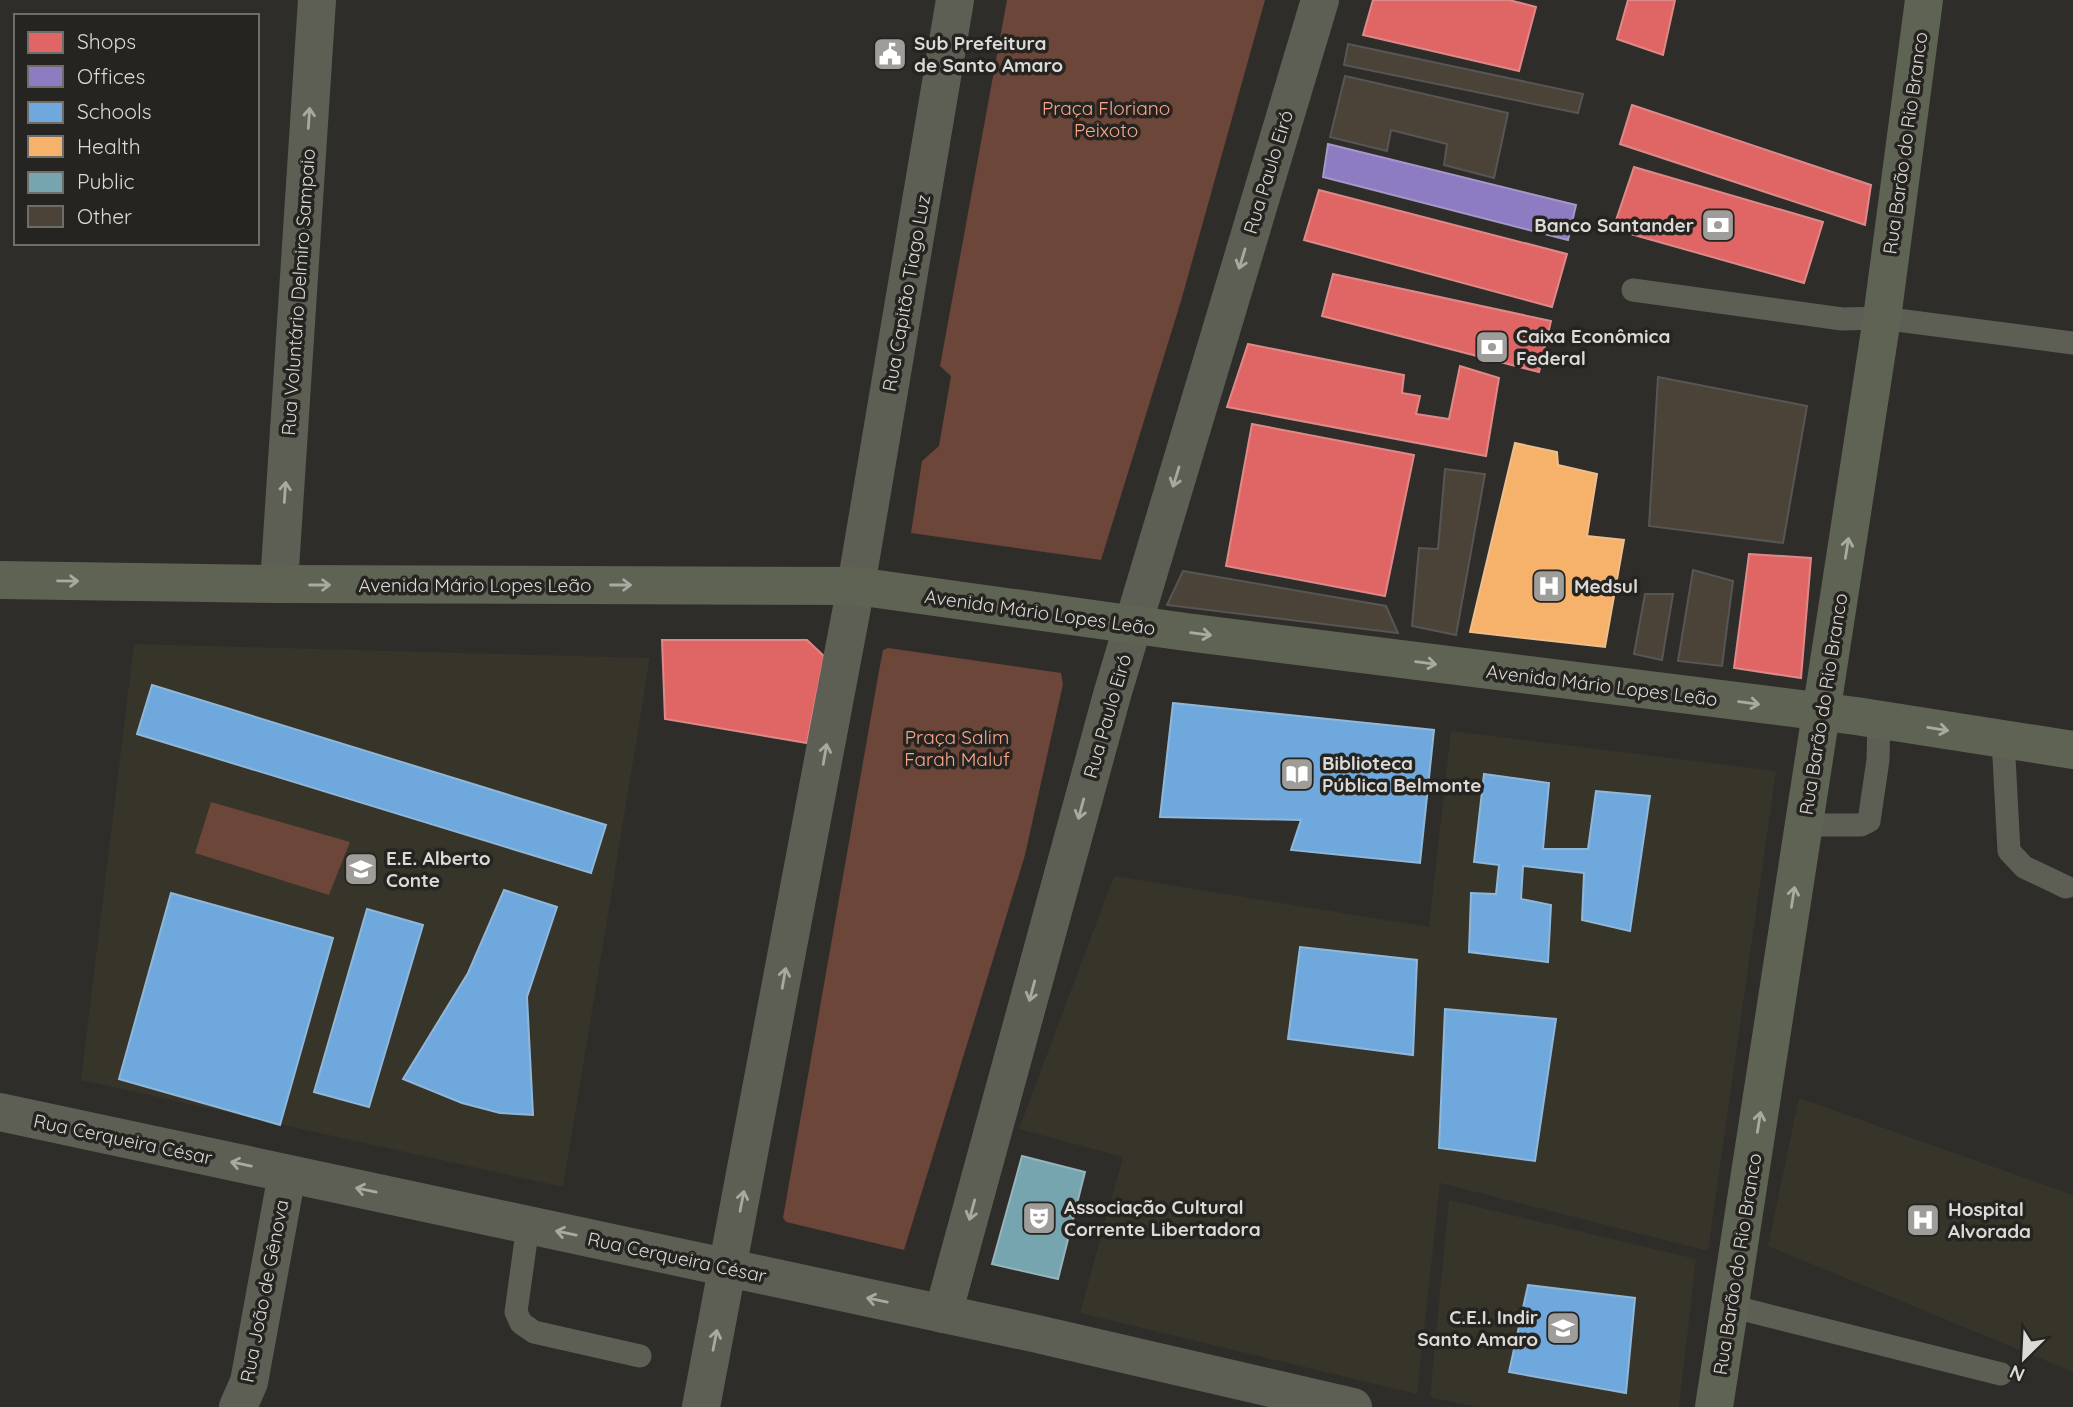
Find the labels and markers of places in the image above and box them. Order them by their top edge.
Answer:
place label: Sub Prefeitura de Santo Amaro [914,31,1063,77]
public building icon: Sub Prefeitura de Santo Amaro [871,35,909,73]
bank icon: Banco Santander [1699,206,1737,244]
place label: Banco Santander [1534,213,1694,237]
place label: Caixa Econômica Federal [1516,324,1670,370]
bank icon: Caixa Econômica Federal [1473,328,1511,366]
hospital icon: Medsul [1530,567,1568,605]
place label: Medsul [1574,574,1638,598]
place label: Biblioteca Pública Belmonte [1322,751,1482,797]
library icon: Biblioteca Pública Belmonte [1278,755,1316,793]
place label: E.E. Alberto Conte [386,846,491,892]
school or university icon: E.E. Alberto Conte [342,850,380,888]
place label: Associação Cultural Corrente Libertadora [1064,1195,1261,1241]
place label: Hospital Alvorada [1948,1197,2031,1243]
theatre icon: Associação Cultural Corrente Libertadora [1020,1199,1058,1237]
hospital icon: Hospital Alvorada [1904,1201,1942,1239]
place label: C.E.I. Indir Santo Amaro [1417,1305,1538,1351]
school or university icon: C.E.I. Indir Santo Amaro [1544,1309,1582,1347]

